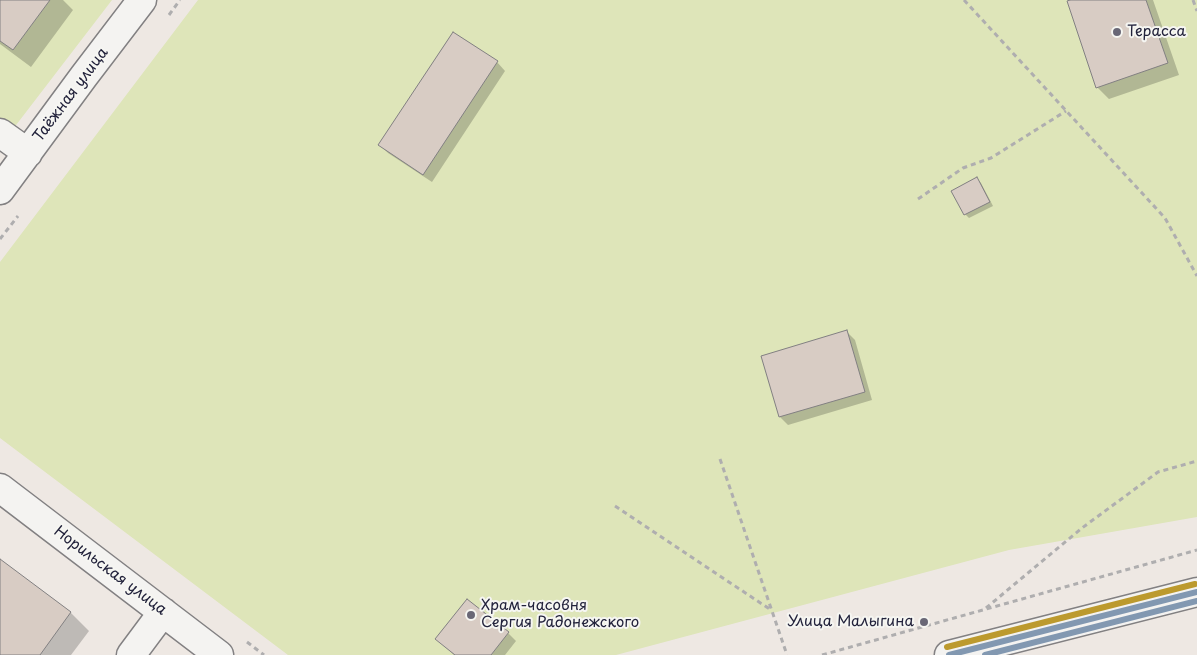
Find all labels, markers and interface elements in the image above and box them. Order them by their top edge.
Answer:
place label: Терасса [1127,23,1186,41]
marker: Терасса [1111,26,1123,38]
street label: Таёжная улица [30,44,112,146]
street label: Норильская улица [50,523,170,619]
place label: Храм-часовня Сергия Радонежского [481,597,639,632]
marker: Храм-часовня Сергия Радонежского [465,609,477,621]
place label: Улица Малыгина [787,613,914,631]
marker: Улица Малыгина [918,616,930,628]

